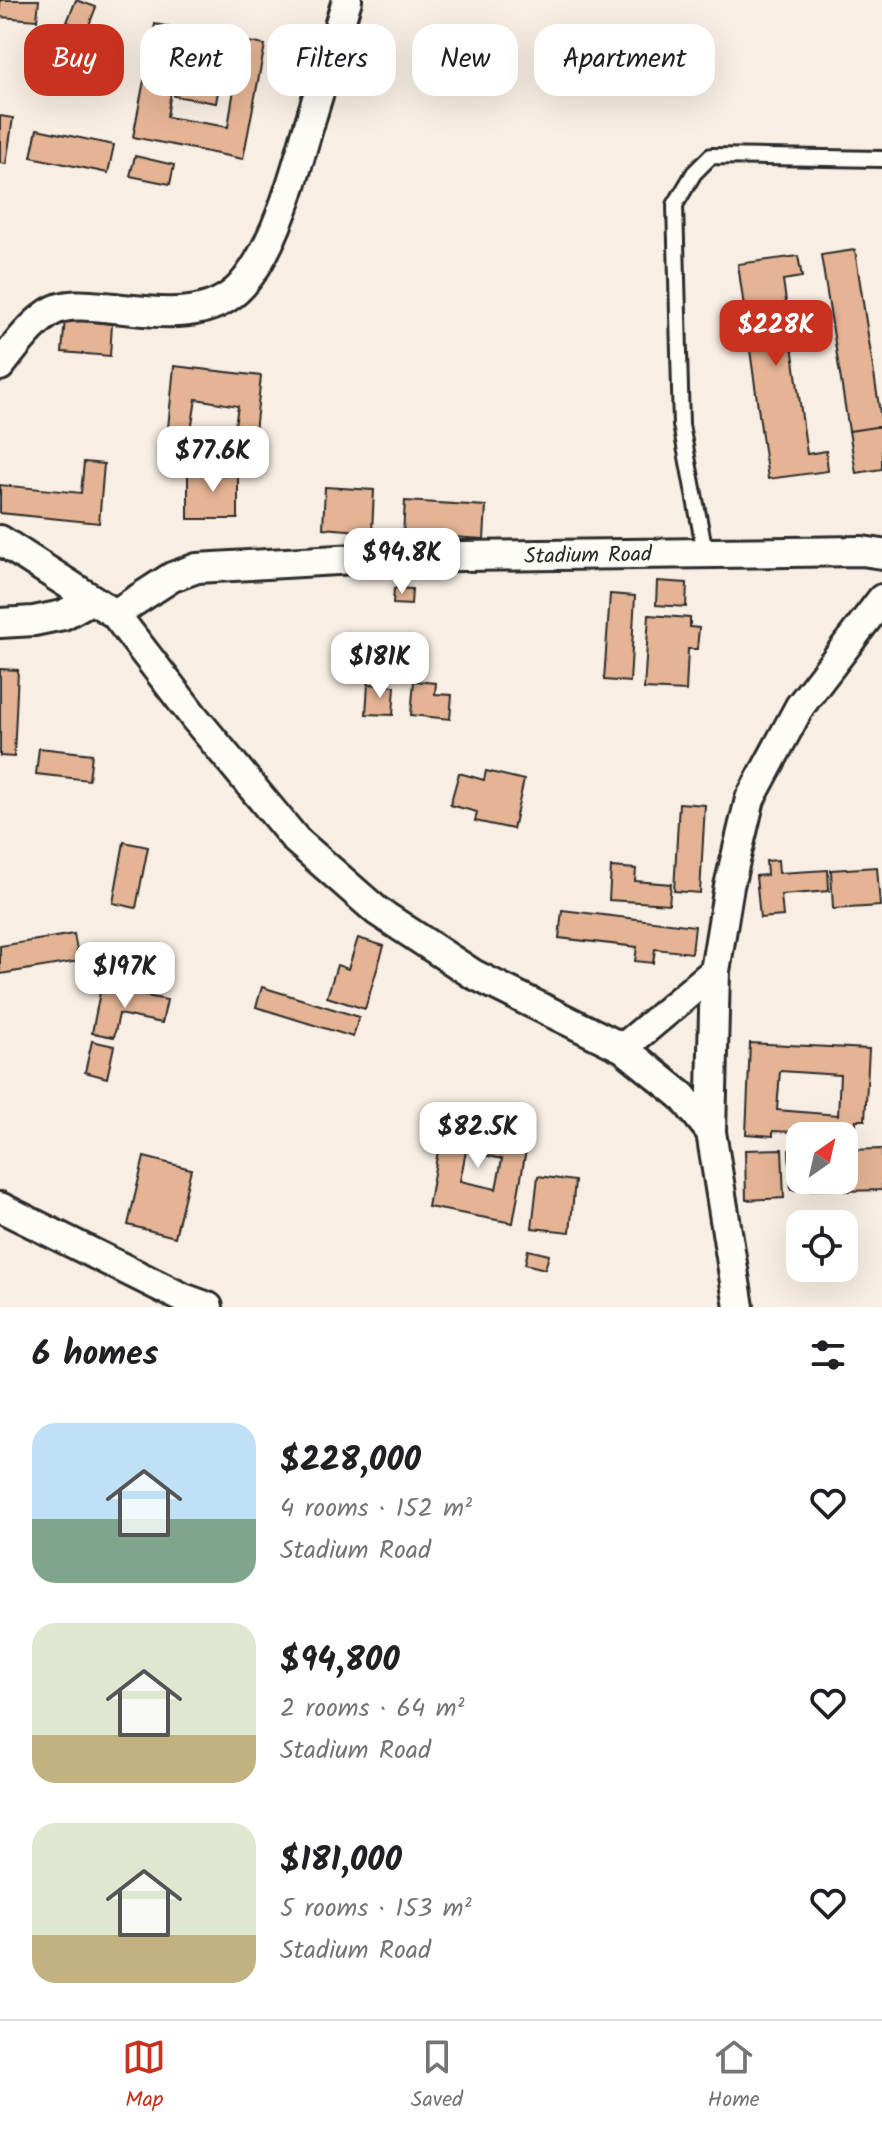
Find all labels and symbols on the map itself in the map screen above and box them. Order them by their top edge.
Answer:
pin: $228K [720,300,832,368]
pin: $77.6K [148,426,278,494]
pin: $94.8K [337,528,467,596]
street label: Stadium Road [524,538,653,575]
pin: $181K [324,632,436,700]
pin: $197K [69,942,181,1010]
pin: $82.5K [413,1102,543,1170]
north arrow [786,1122,858,1194]

